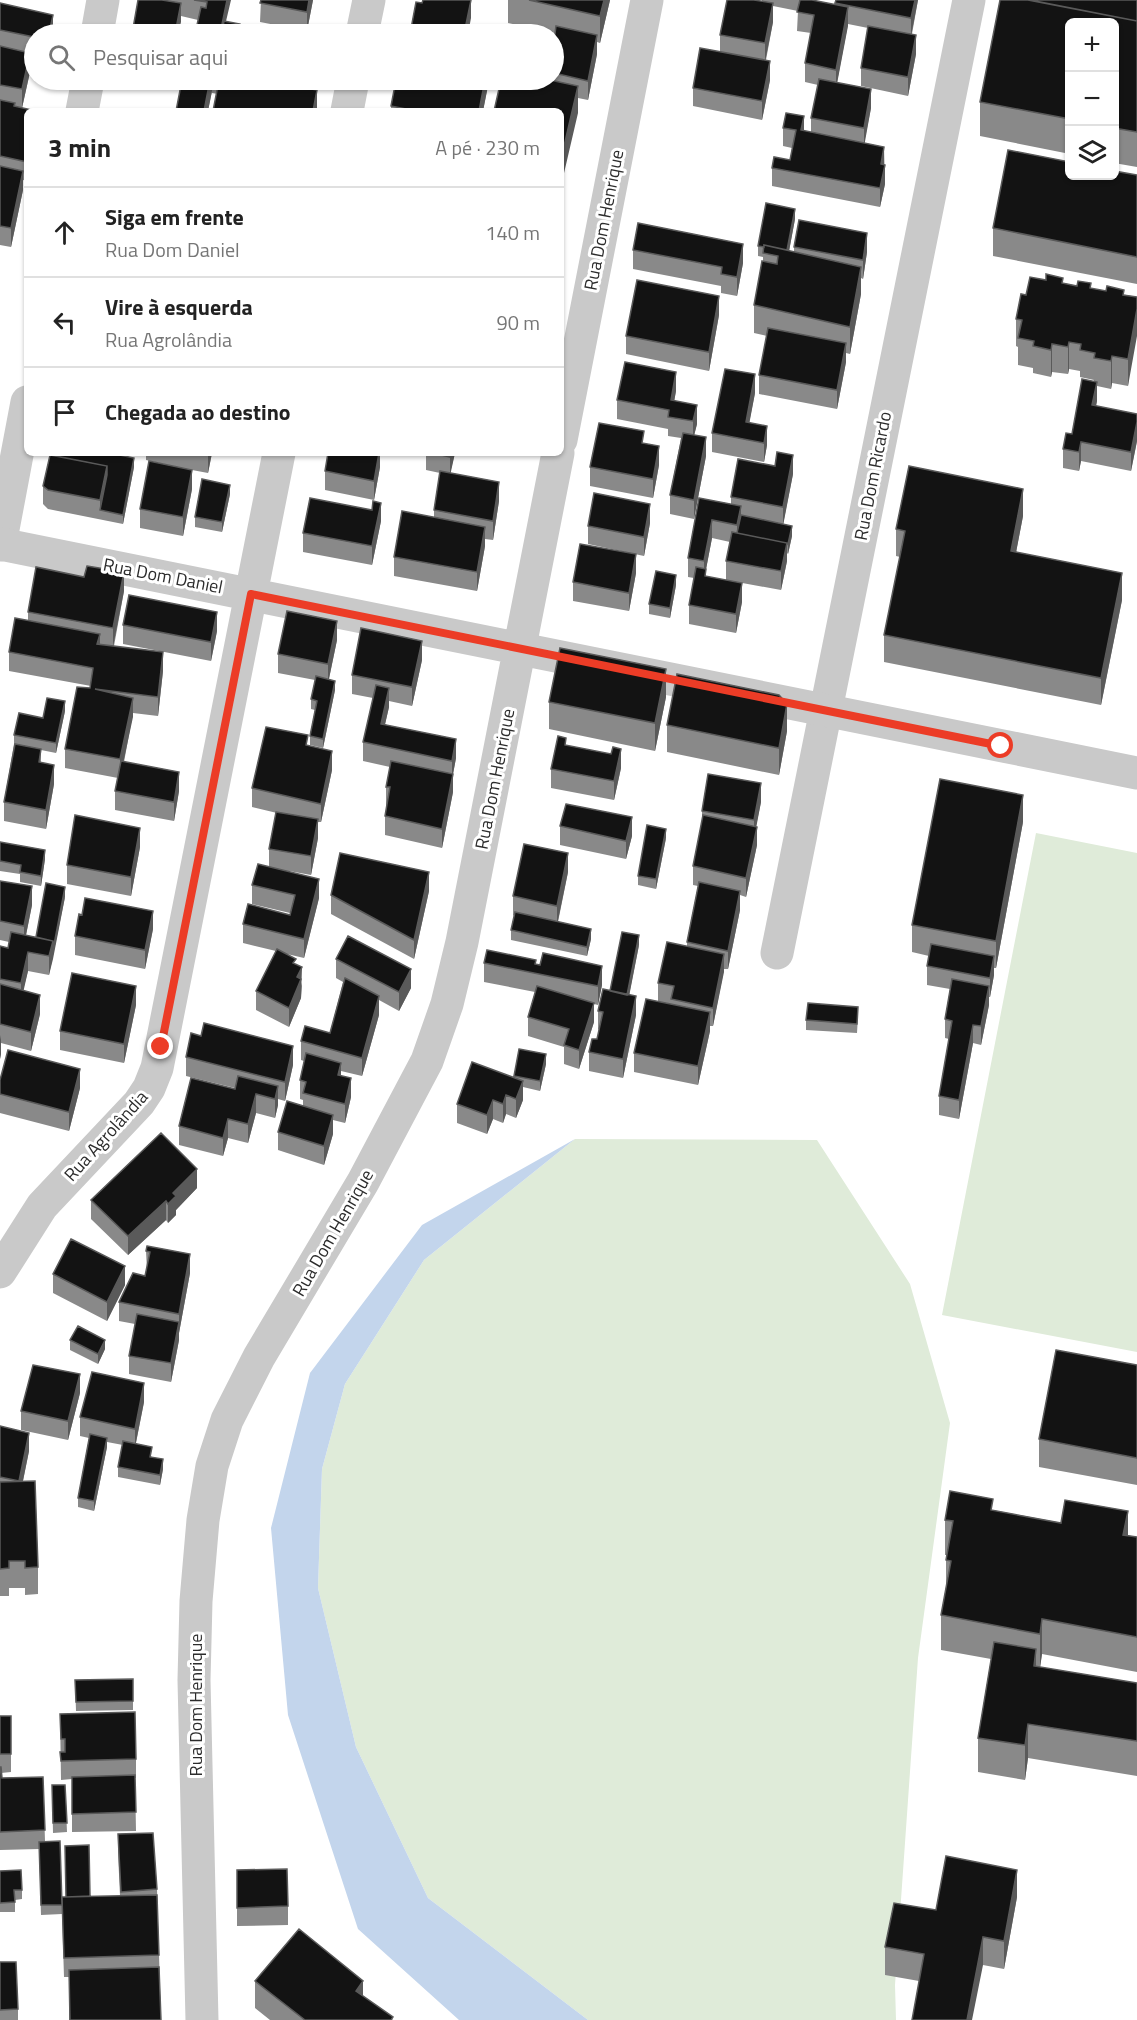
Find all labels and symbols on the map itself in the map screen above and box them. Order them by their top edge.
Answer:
street label: Rua Dom Henrique [577,147,630,293]
street label: Rua Dom Ricardo [847,409,898,543]
street label: Rua Dom Daniel [101,551,225,600]
street label: Rua Dom Henrique [468,706,521,852]
route start [987,732,1013,758]
route end [147,1033,173,1059]
street label: Rua Agrolândia [57,1084,154,1187]
street label: Rua Dom Henrique [285,1164,380,1301]
street label: Rua Dom Henrique [182,1634,209,1776]

